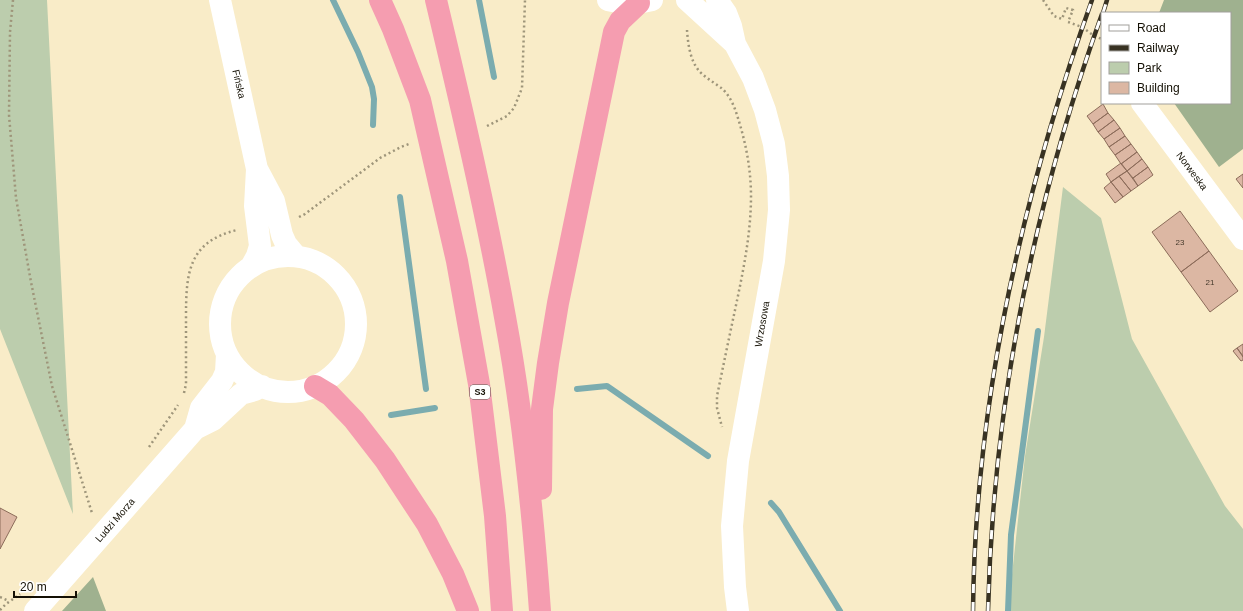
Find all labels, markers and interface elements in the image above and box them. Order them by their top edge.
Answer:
legend [1101,12,1231,104]
text: Road [1137,21,1166,35]
text: Railway [1137,41,1179,55]
text: Park [1137,61,1163,75]
street label: Fińska [230,68,248,100]
text: Building [1137,81,1180,95]
street label: Norweska [1174,150,1210,192]
house number: 23 [1176,238,1185,247]
house number: 21 [1206,278,1215,287]
street label: Wrzosowa [753,300,772,348]
road number: S3 [470,385,490,399]
street label: Ludzi Morza [93,496,137,544]
scale bar [14,573,76,599]
text: 20 m [20,580,47,594]

